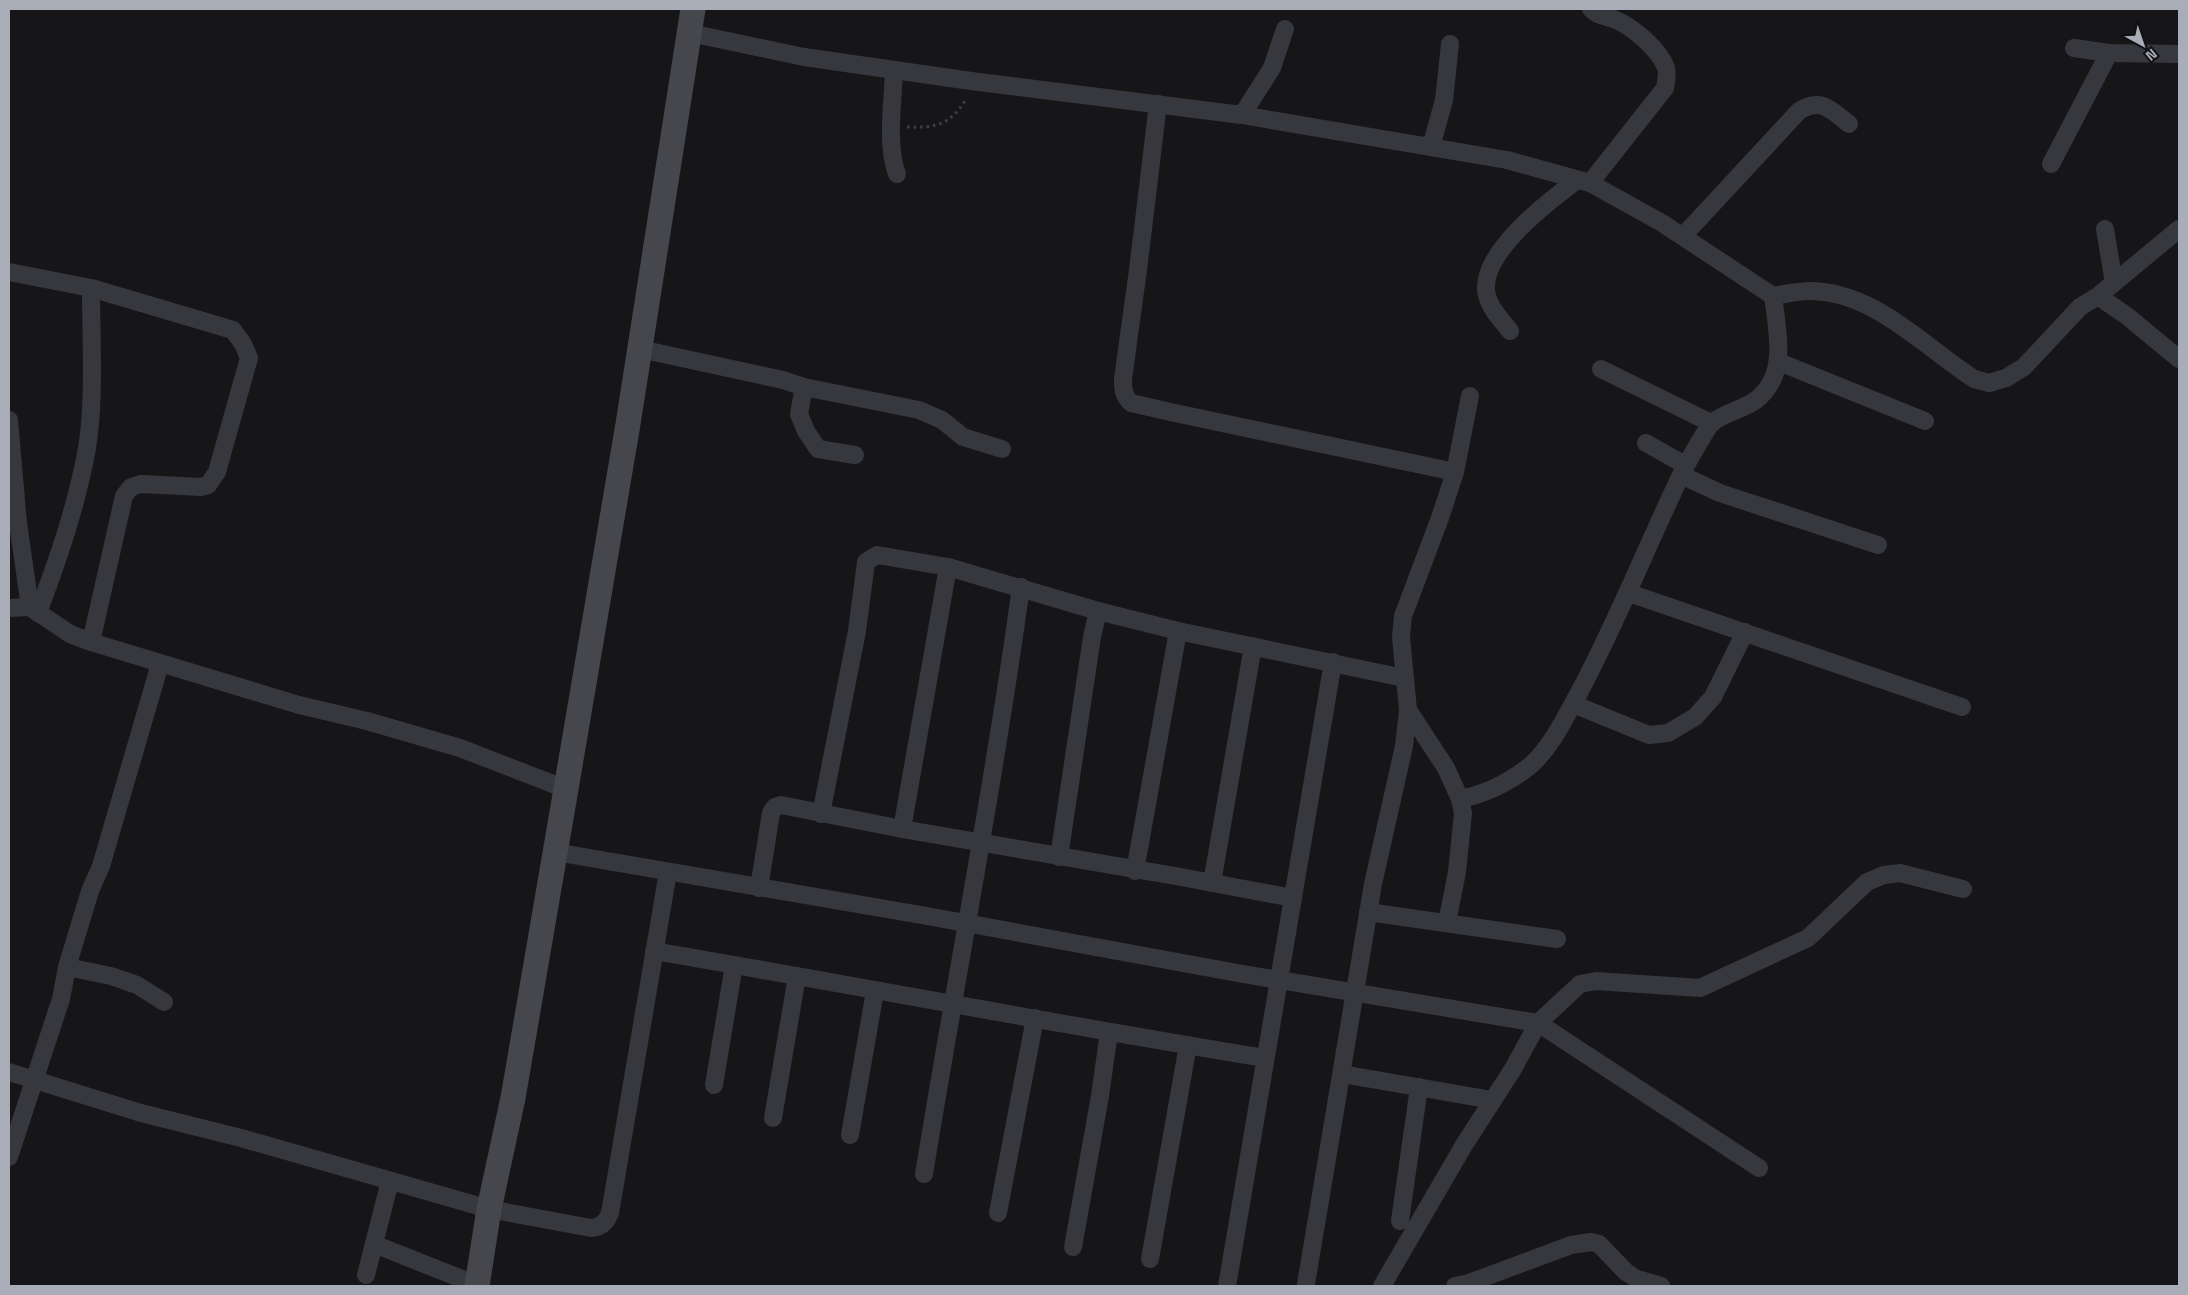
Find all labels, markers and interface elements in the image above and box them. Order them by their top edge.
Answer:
north arrow [2118,20,2168,70]
text: N [2142,45,2161,65]

